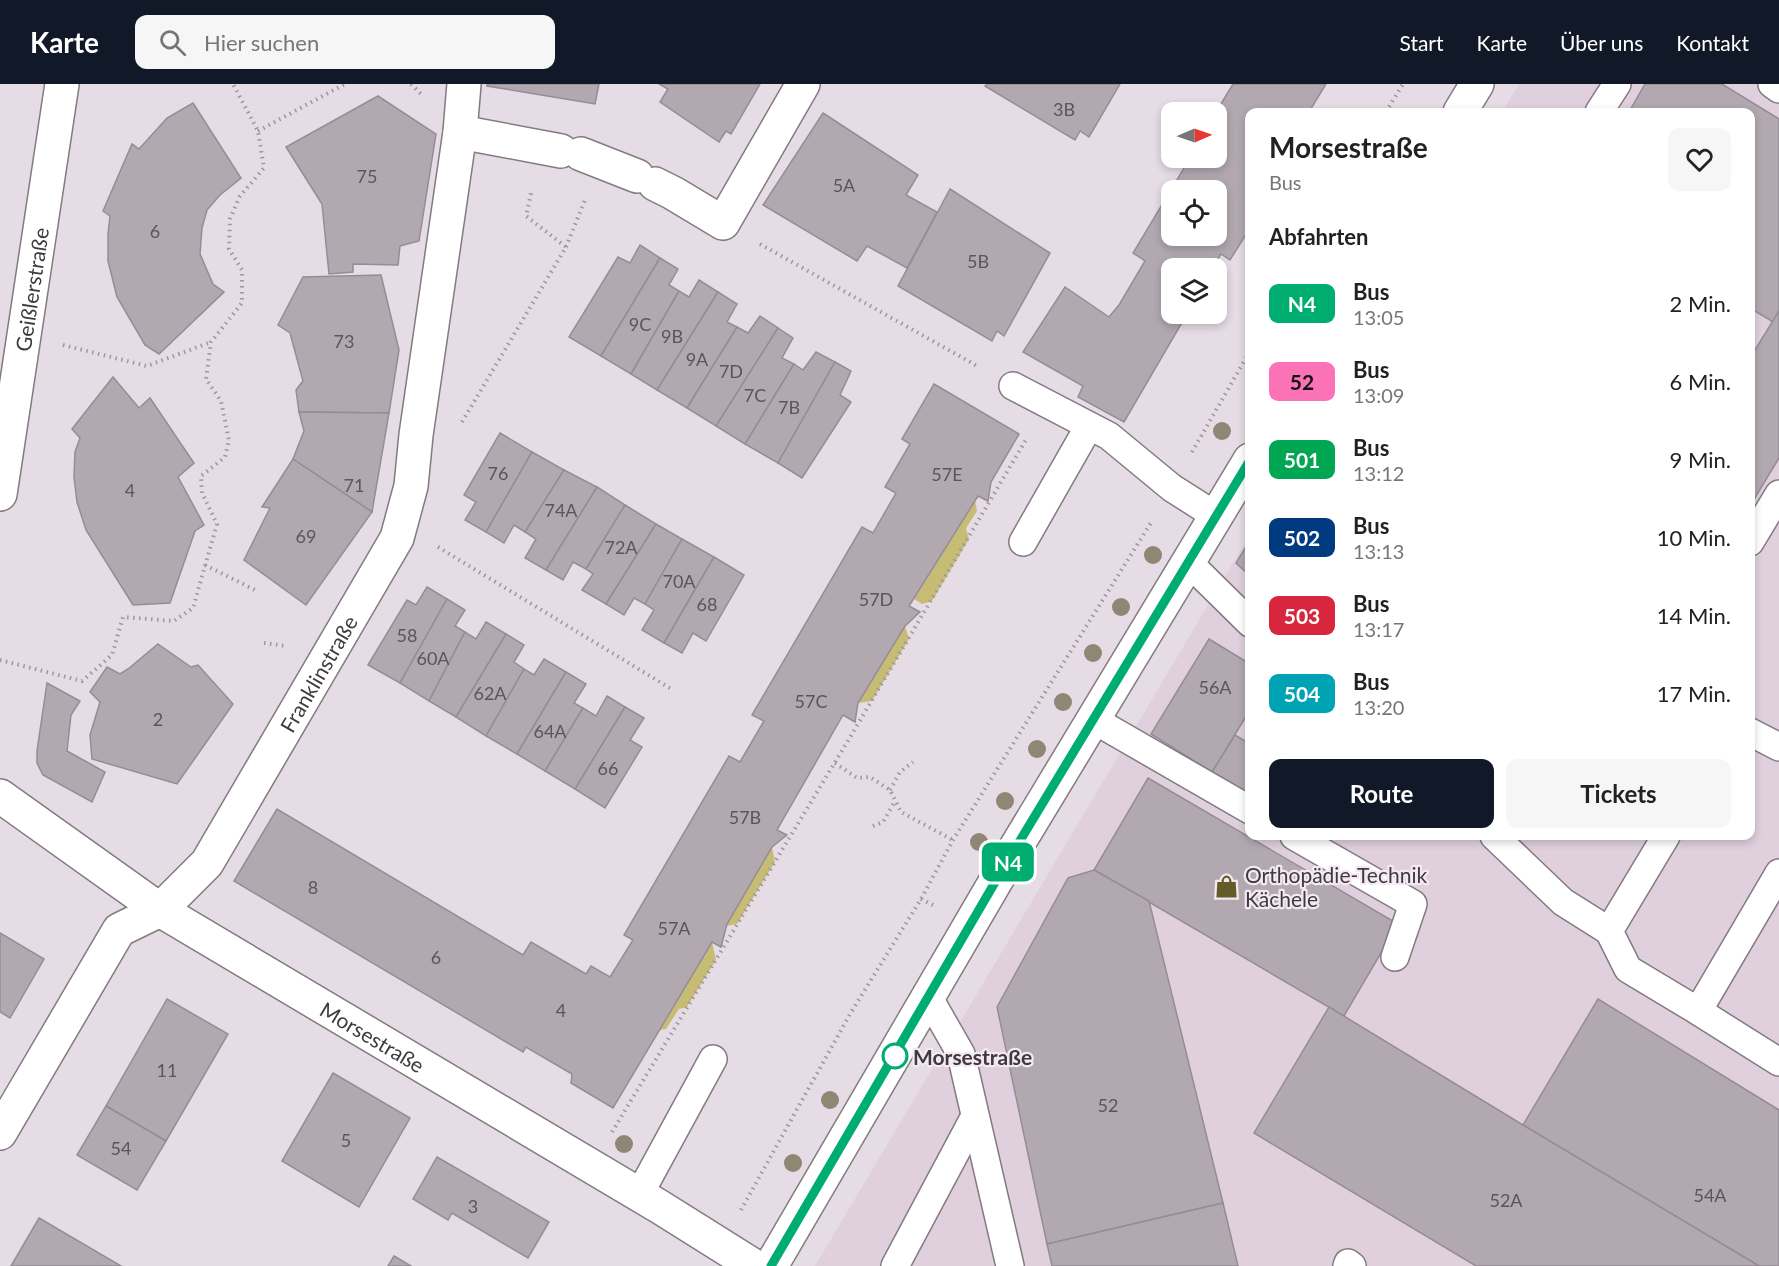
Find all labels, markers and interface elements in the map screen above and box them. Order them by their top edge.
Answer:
search box [135,15,555,69]
text: Karte [30,25,99,59]
icon: search [156,26,189,59]
text: Hier suchen [204,29,319,56]
text: Start [1399,30,1444,55]
text: Karte [1477,30,1527,55]
text: Über uns [1560,30,1643,55]
text: Kontakt [1676,30,1749,55]
house number: 3B [1053,98,1075,120]
north arrow [1161,102,1227,168]
map controls [1161,102,1227,324]
button: heart [1668,128,1731,191]
text: Morsestraße [1269,130,1428,164]
house number: 75 [357,165,377,187]
text: Bus [1269,170,1302,194]
house number: 5A [833,174,856,196]
button: locate [1161,180,1227,246]
house number: 6 [150,220,160,242]
text: Abfahrten [1269,223,1368,250]
street label: Geißlerstraße [9,226,53,353]
house number: 5B [967,250,989,272]
button: layers [1161,258,1227,324]
text: Bus [1353,278,1389,305]
text: 2 Min. [1670,290,1731,317]
text: N4 [1288,291,1316,316]
text: 13:05 [1353,305,1404,329]
house number: 9C [629,313,651,335]
house number: 9B [661,325,683,347]
house number: 73 [334,330,354,352]
house number: 9A [686,348,709,370]
text: Bus [1353,356,1389,383]
house number: 7D [719,360,743,382]
text: 6 Min. [1670,368,1731,395]
text: 52 [1290,369,1314,394]
text: 13:09 [1353,383,1404,407]
house number: 7C [744,384,766,406]
house number: 7B [778,396,800,418]
text: Bus [1353,434,1389,461]
text: 9 Min. [1670,446,1731,473]
text: 501 [1284,447,1320,472]
text: 13:12 [1353,461,1404,485]
house number: 76 [488,462,508,484]
house number: 57E [931,463,963,485]
house number: 71 [344,474,364,496]
house number: 4 [125,479,135,501]
house number: 74A [544,499,578,521]
text: Bus [1353,512,1389,539]
text: 10 Min. [1657,524,1731,551]
house number: 69 [296,525,316,547]
text: 502 [1284,525,1320,550]
house number: 72A [604,536,638,558]
text: 13:13 [1353,539,1404,563]
house number: 70A [662,570,696,592]
house number: 57D [859,588,893,610]
text: Bus [1353,590,1389,617]
house number: 68 [697,593,717,615]
text: 14 Min. [1657,602,1731,629]
text: 503 [1284,603,1320,628]
street label: Franklinstraße [274,611,362,736]
text: 13:17 [1353,617,1404,641]
house number: 58 [397,624,417,646]
house number: 60A [416,647,450,669]
text: Bus [1353,668,1389,695]
house number: 56A [1198,676,1232,698]
text: 17 Min. [1657,680,1731,707]
text: 504 [1284,681,1320,706]
house number: 62A [473,682,507,704]
house number: 57C [795,690,827,712]
text: 13:20 [1353,695,1404,719]
house number: 2 [153,708,163,730]
house number: 64A [533,720,567,742]
house number: 66 [598,757,618,779]
button: Route [1269,759,1494,828]
button: Tickets [1506,759,1731,828]
house number: 57B [729,806,761,828]
line badge: N4 [981,842,1035,882]
text: N4 [994,850,1022,875]
place label: Orthopädie-Technik Kächele [1245,862,1427,911]
shop icon: Orthopädie-Technik Kächele [1214,873,1240,899]
house number: 8 [308,876,318,898]
house number: 57A [657,917,691,939]
house number: 6 [431,946,441,968]
street label: Morsestraße [316,996,429,1077]
house number: 4 [556,999,566,1021]
marker: Morsestraße [882,1043,908,1069]
place label: Morsestraße [913,1044,1032,1069]
house number: 11 [157,1059,177,1081]
house number: 52 [1098,1094,1118,1116]
house number: 5 [341,1129,351,1151]
house number: 54 [111,1137,131,1159]
house number: 54A [1693,1184,1727,1206]
house number: 52A [1489,1189,1523,1211]
house number: 3 [468,1195,478,1217]

